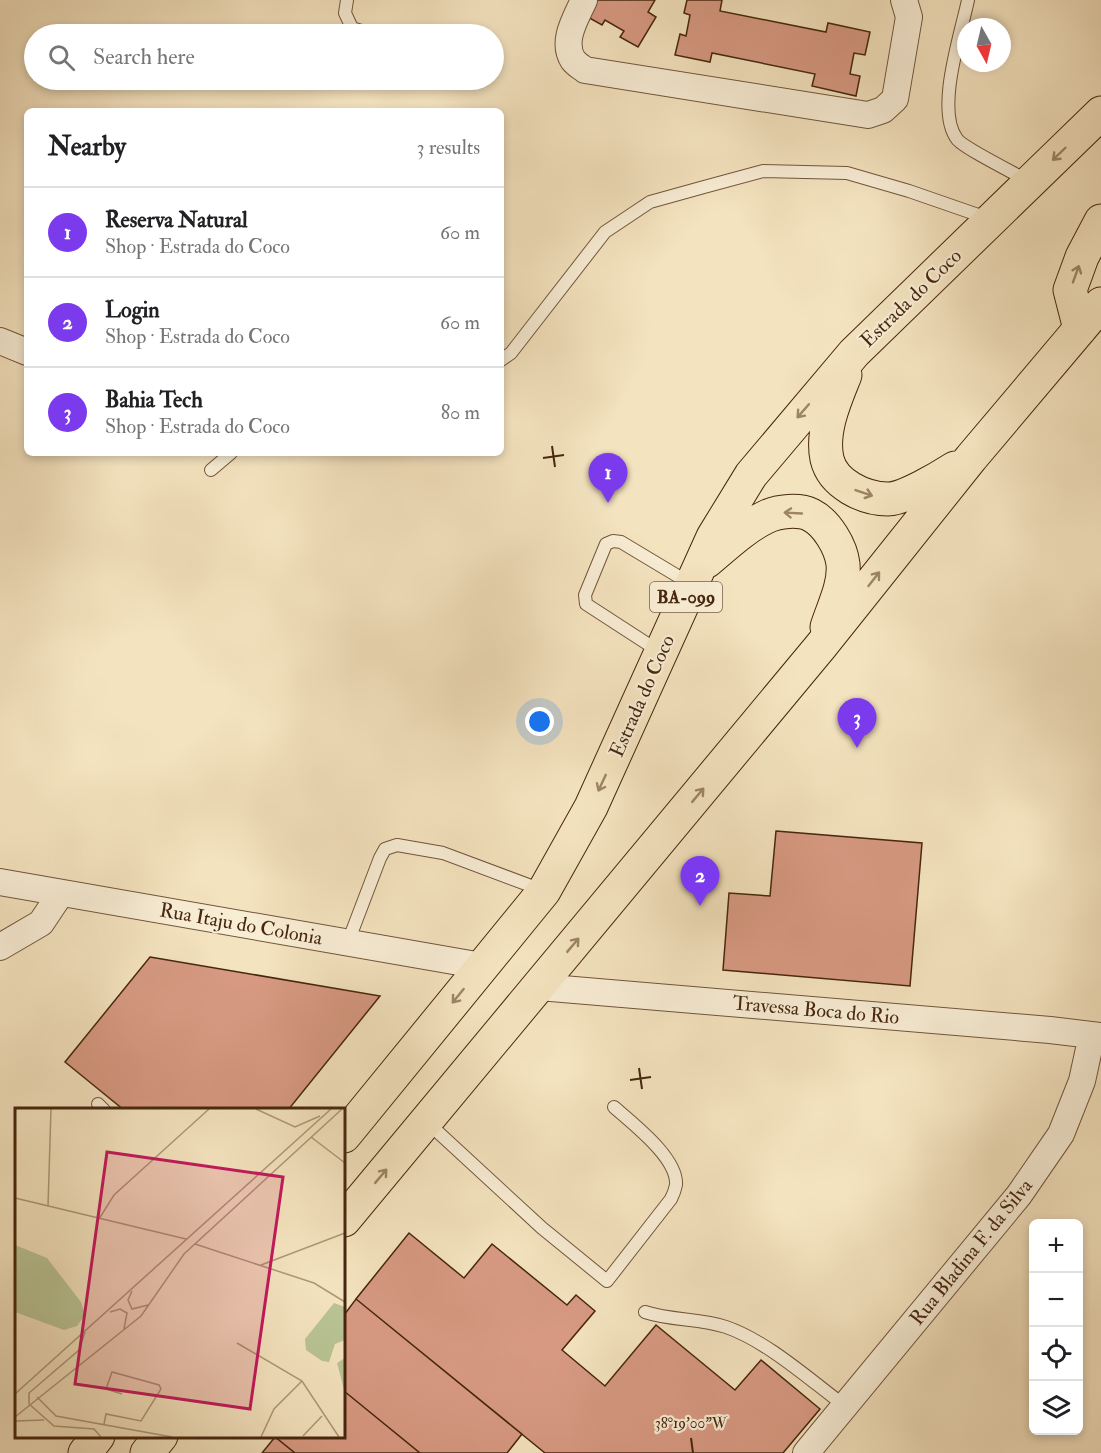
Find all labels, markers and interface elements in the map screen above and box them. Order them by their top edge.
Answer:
north arrow [957,18,1011,72]
search box [24,24,504,90]
icon: search [45,41,78,74]
text: Search here [93,43,195,71]
text: Nearby [48,131,126,163]
text: 3 results [417,135,480,160]
one-way arrow [1052,146,1067,161]
text: Reserva Natural [105,206,248,234]
text: 1 [64,220,71,245]
text: 60 m [440,220,480,245]
text: Shop · Estrada do Coco [105,234,290,259]
street label: Estrada do Coco [855,243,967,353]
one-way arrow [1072,265,1083,283]
text: Login [105,296,160,324]
text: 2 [62,310,73,335]
text: 60 m [440,310,480,335]
text: Shop · Estrada do Coco [105,324,290,349]
text: Bahia Tech [105,386,203,414]
text: 3 [64,400,71,425]
text: 80 m [441,400,480,425]
one-way arrow [796,403,810,418]
text: Shop · Estrada do Coco [105,414,290,439]
pin: 1 [588,454,628,503]
one-way arrow [854,489,873,500]
one-way arrow [784,507,803,518]
one-way arrow [868,571,881,587]
road number: BA-099 [650,582,722,612]
street label: Estrada do Coco [604,631,680,761]
pin: 3 [838,698,876,748]
your location [525,707,554,736]
one-way arrow [595,774,607,792]
one-way arrow [691,787,704,803]
pin: 2 [680,856,720,906]
street label: Rua Itaju do Colonia [158,897,325,951]
one-way arrow [567,937,580,953]
one-way arrow [451,988,465,1003]
street label: Travessa Boca do Rio [732,990,900,1030]
inset map [15,1108,345,1438]
one-way arrow [374,1169,388,1184]
street label: Rua Bladina F. da Silva [904,1173,1038,1330]
map controls [1029,1219,1083,1435]
button: + [1029,1219,1083,1273]
button: − [1029,1273,1083,1327]
button: locate [1029,1327,1083,1381]
button: layers [1029,1381,1083,1435]
text: 38°19'00"W [655,1414,728,1433]

